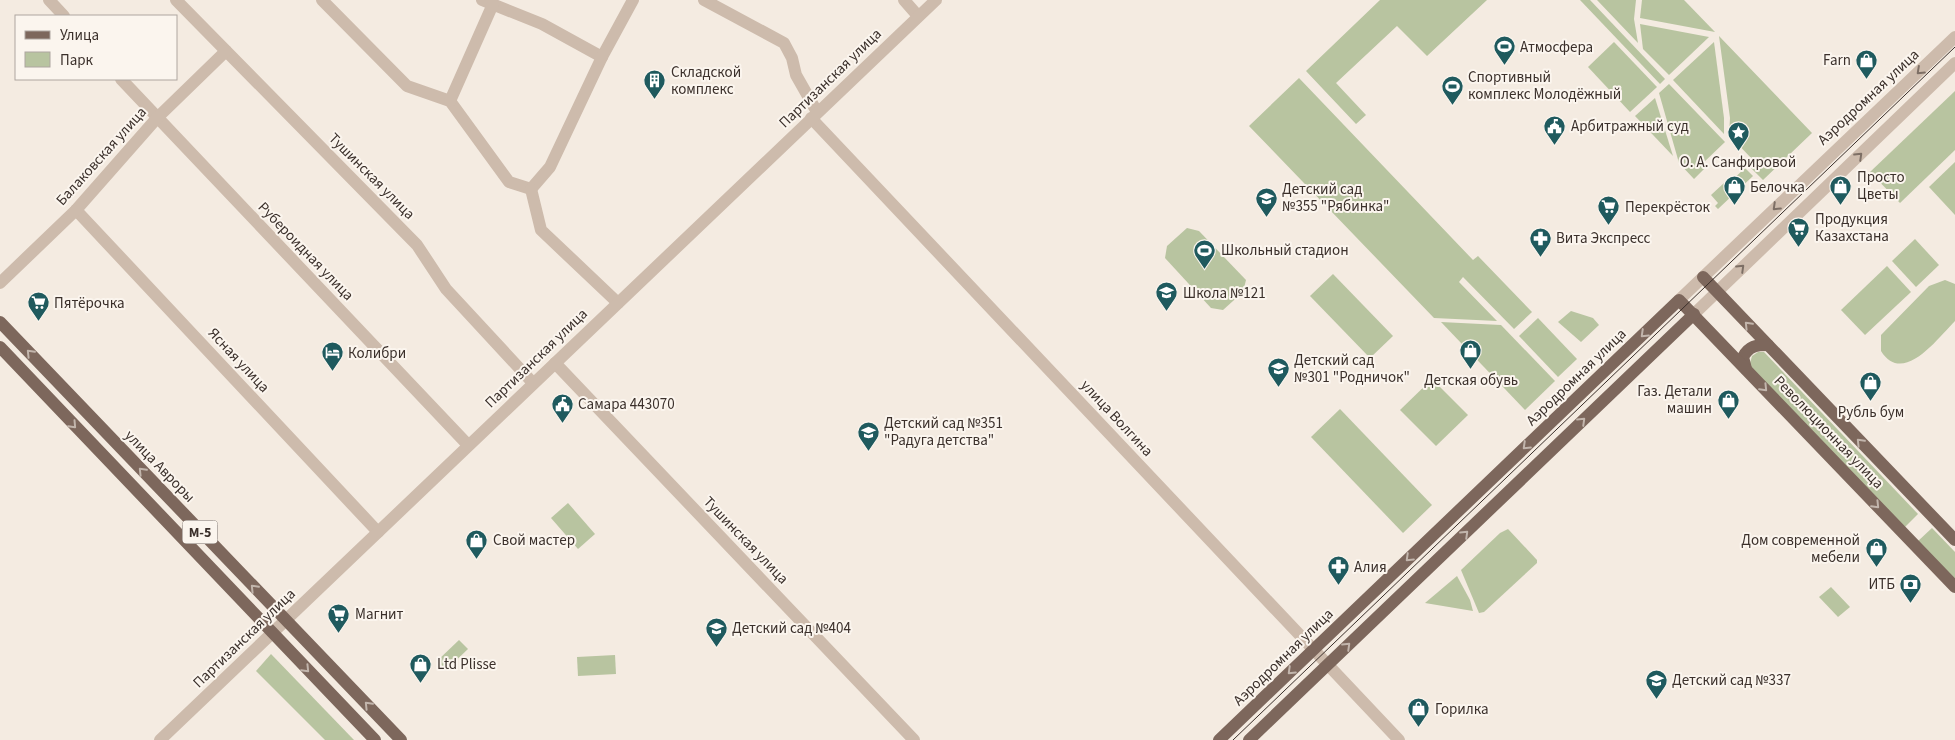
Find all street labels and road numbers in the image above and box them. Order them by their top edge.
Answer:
street label: Партизанская улица [774,24,886,133]
street label: Аэродромная улица [1813,45,1924,150]
street label: Балаковская улица [51,102,151,210]
street label: Тушинская улица [324,128,420,224]
street label: Рубероидная улица [253,197,358,305]
street label: Партизанская улица [480,304,592,413]
street label: Ясная улица [203,323,274,397]
street label: Аэродромная улица [1522,324,1631,431]
street label: Революционная улица [1769,371,1888,494]
street label: улица Волгина [1076,375,1158,461]
street label: улица Авроры [120,426,199,507]
street label: Тушинская улица [698,492,793,589]
road number: М-5 [182,520,218,544]
street label: Партизанская улица [188,584,300,693]
street label: Аэродромная улица [1229,604,1338,711]

